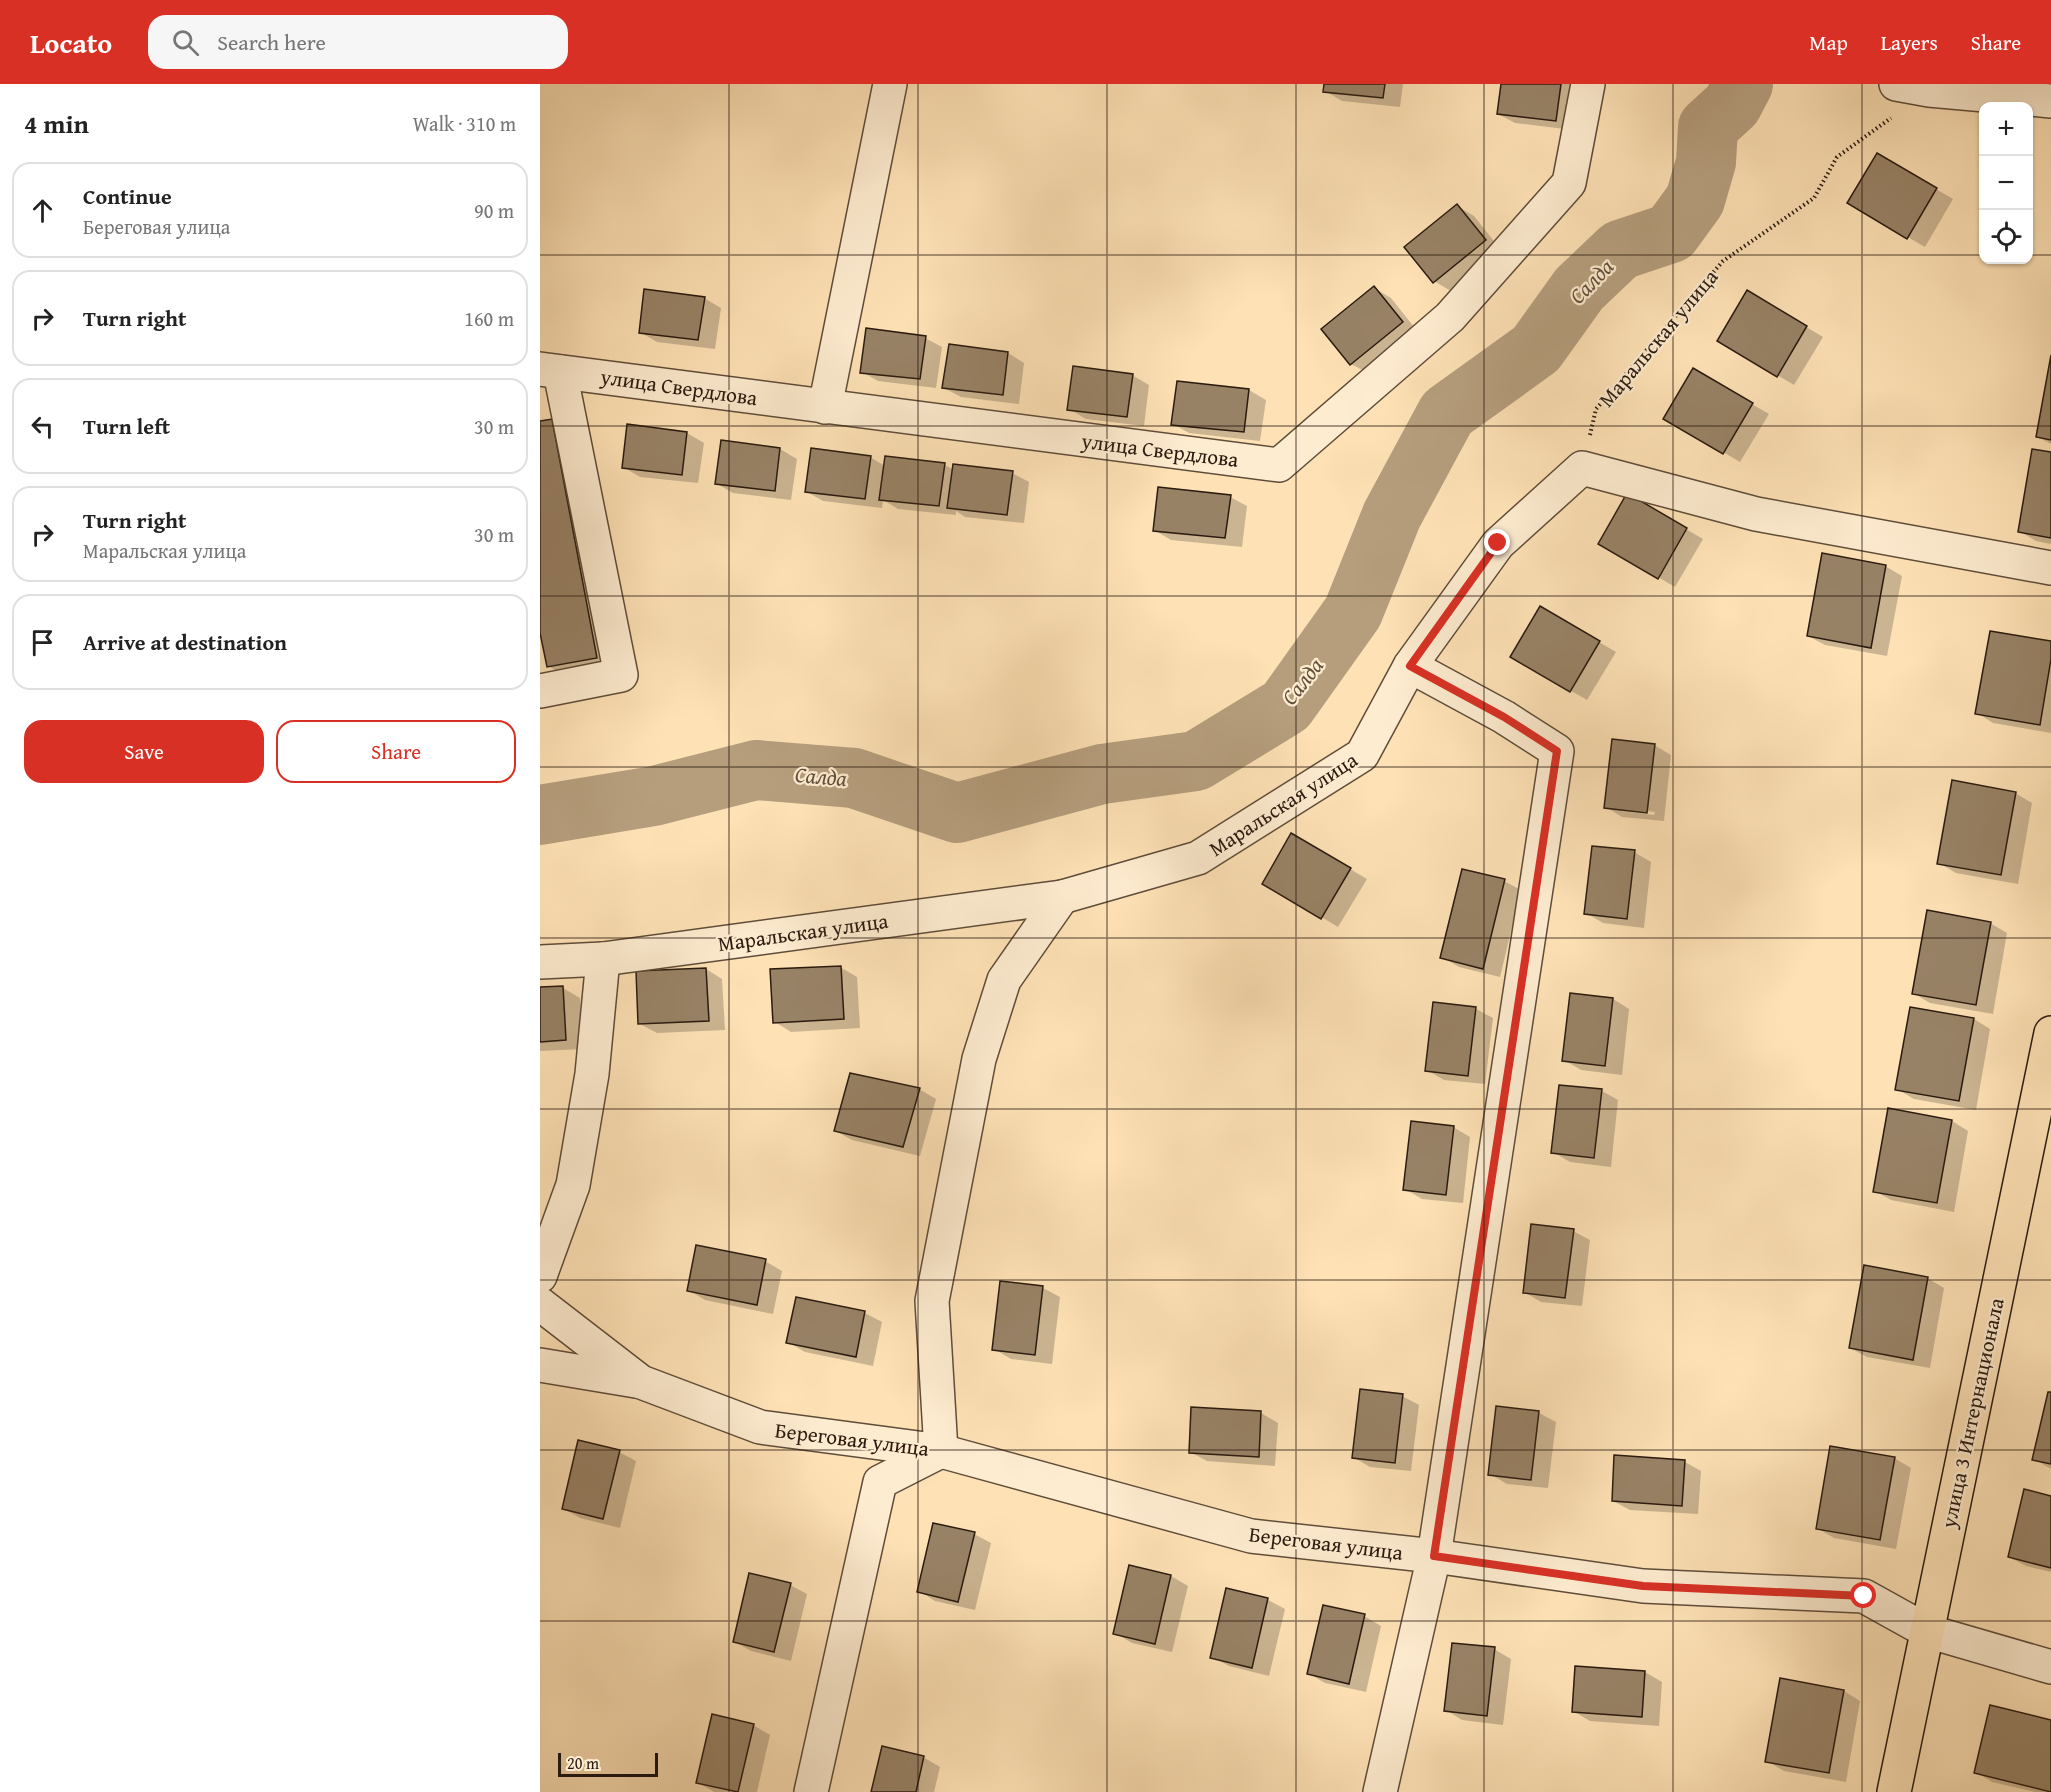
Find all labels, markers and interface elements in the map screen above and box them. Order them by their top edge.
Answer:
search box [148,15,568,69]
text: Locato [30,22,112,63]
icon: search [169,26,202,59]
text: Search here [217,26,326,58]
text: Map [1809,27,1848,58]
text: Layers [1881,27,1938,58]
text: Share [1971,27,2021,58]
map controls [1979,102,2033,264]
button: + [1979,102,2033,156]
text: 4 min [24,104,89,143]
text: Walk · 310 m [413,109,516,138]
button: − [1979,156,2033,210]
text: Continue [83,180,172,212]
icon: ahead [26,194,59,227]
text: 90 m [474,196,514,225]
button: locate [1979,210,2033,264]
text: Береговая улица [83,212,230,241]
water label: Салда [1561,251,1621,311]
street label: Маральская улица [1591,262,1725,414]
icon: right [26,302,59,335]
text: Turn right [83,302,186,334]
text: 160 m [464,304,514,333]
street label: улица Свердлова [598,361,759,413]
icon: left [26,410,59,443]
text: Turn left [83,410,170,442]
text: 30 m [474,412,514,441]
street label: улица Свердлова [1079,425,1240,475]
text: Turn right [83,504,186,536]
icon: right [26,518,59,551]
text: 30 m [474,520,514,549]
route end [1484,529,1510,555]
text: Маральская улица [83,536,246,565]
icon: arrive [26,626,59,659]
text: Arrive at destination [83,626,287,658]
water label: Салда [1273,651,1331,711]
button: Save [24,720,264,783]
button: Share [276,720,516,783]
street label: Маральская улица [1203,744,1363,864]
water label: Салда [794,758,848,794]
street label: Маральская улица [716,905,890,959]
street label: улица 3 Интернационала [1932,1295,2012,1532]
street label: Береговая улица [773,1414,931,1464]
street label: Береговая улица [1247,1518,1405,1568]
route start [1850,1582,1876,1608]
scale bar [558,1750,658,1778]
text: 20 m [567,1751,599,1775]

